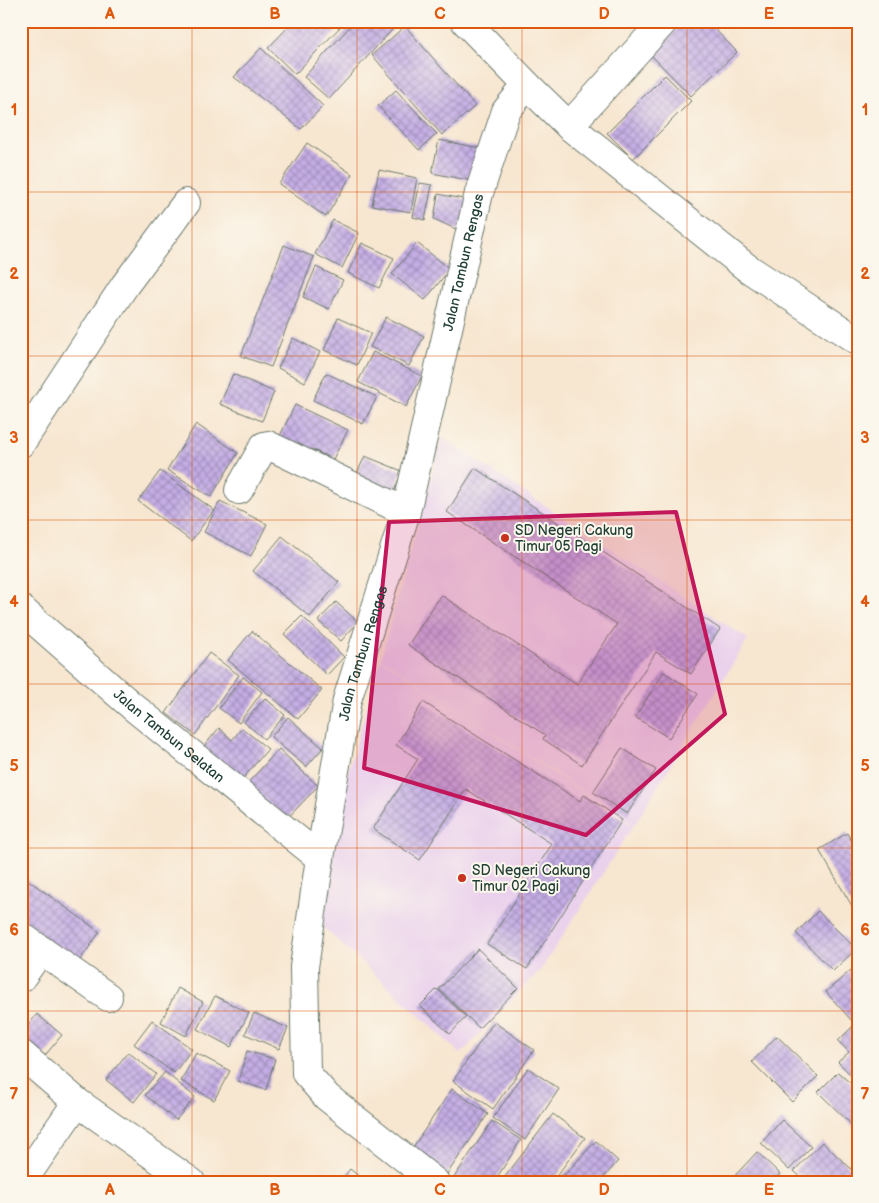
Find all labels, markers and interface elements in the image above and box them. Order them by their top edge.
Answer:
text: A [104,5,115,24]
text: B [269,5,281,24]
text: C [434,5,446,24]
text: D [598,5,610,24]
text: E [764,5,774,24]
text: 1 [11,101,17,120]
text: 1 [862,101,868,120]
street label: Jalan Tambun Rengas [440,192,488,333]
text: 2 [9,265,19,284]
text: 2 [860,265,870,284]
text: 3 [9,429,19,448]
text: 3 [860,429,870,448]
place label: SD Negeri Cakung Timur 05 Pagi [515,522,633,555]
marker: SD Negeri Cakung Timur 05 Pagi [499,532,511,544]
street label: Jalan Tambun Rengas [336,584,391,722]
text: 4 [9,593,19,612]
text: 4 [860,593,870,612]
street label: Jalan Tambun Selatan [110,686,228,786]
text: 5 [9,757,19,776]
text: 5 [860,757,870,776]
place label: SD Negeri Cakung Timur 02 Pagi [472,862,590,895]
marker: SD Negeri Cakung Timur 02 Pagi [456,872,468,884]
text: 6 [9,921,19,940]
text: 6 [860,921,870,940]
text: 7 [10,1085,19,1104]
text: 7 [861,1085,870,1104]
text: A [104,1181,115,1200]
text: B [269,1181,281,1200]
text: C [434,1181,446,1200]
text: D [598,1181,610,1200]
text: E [764,1181,774,1200]

